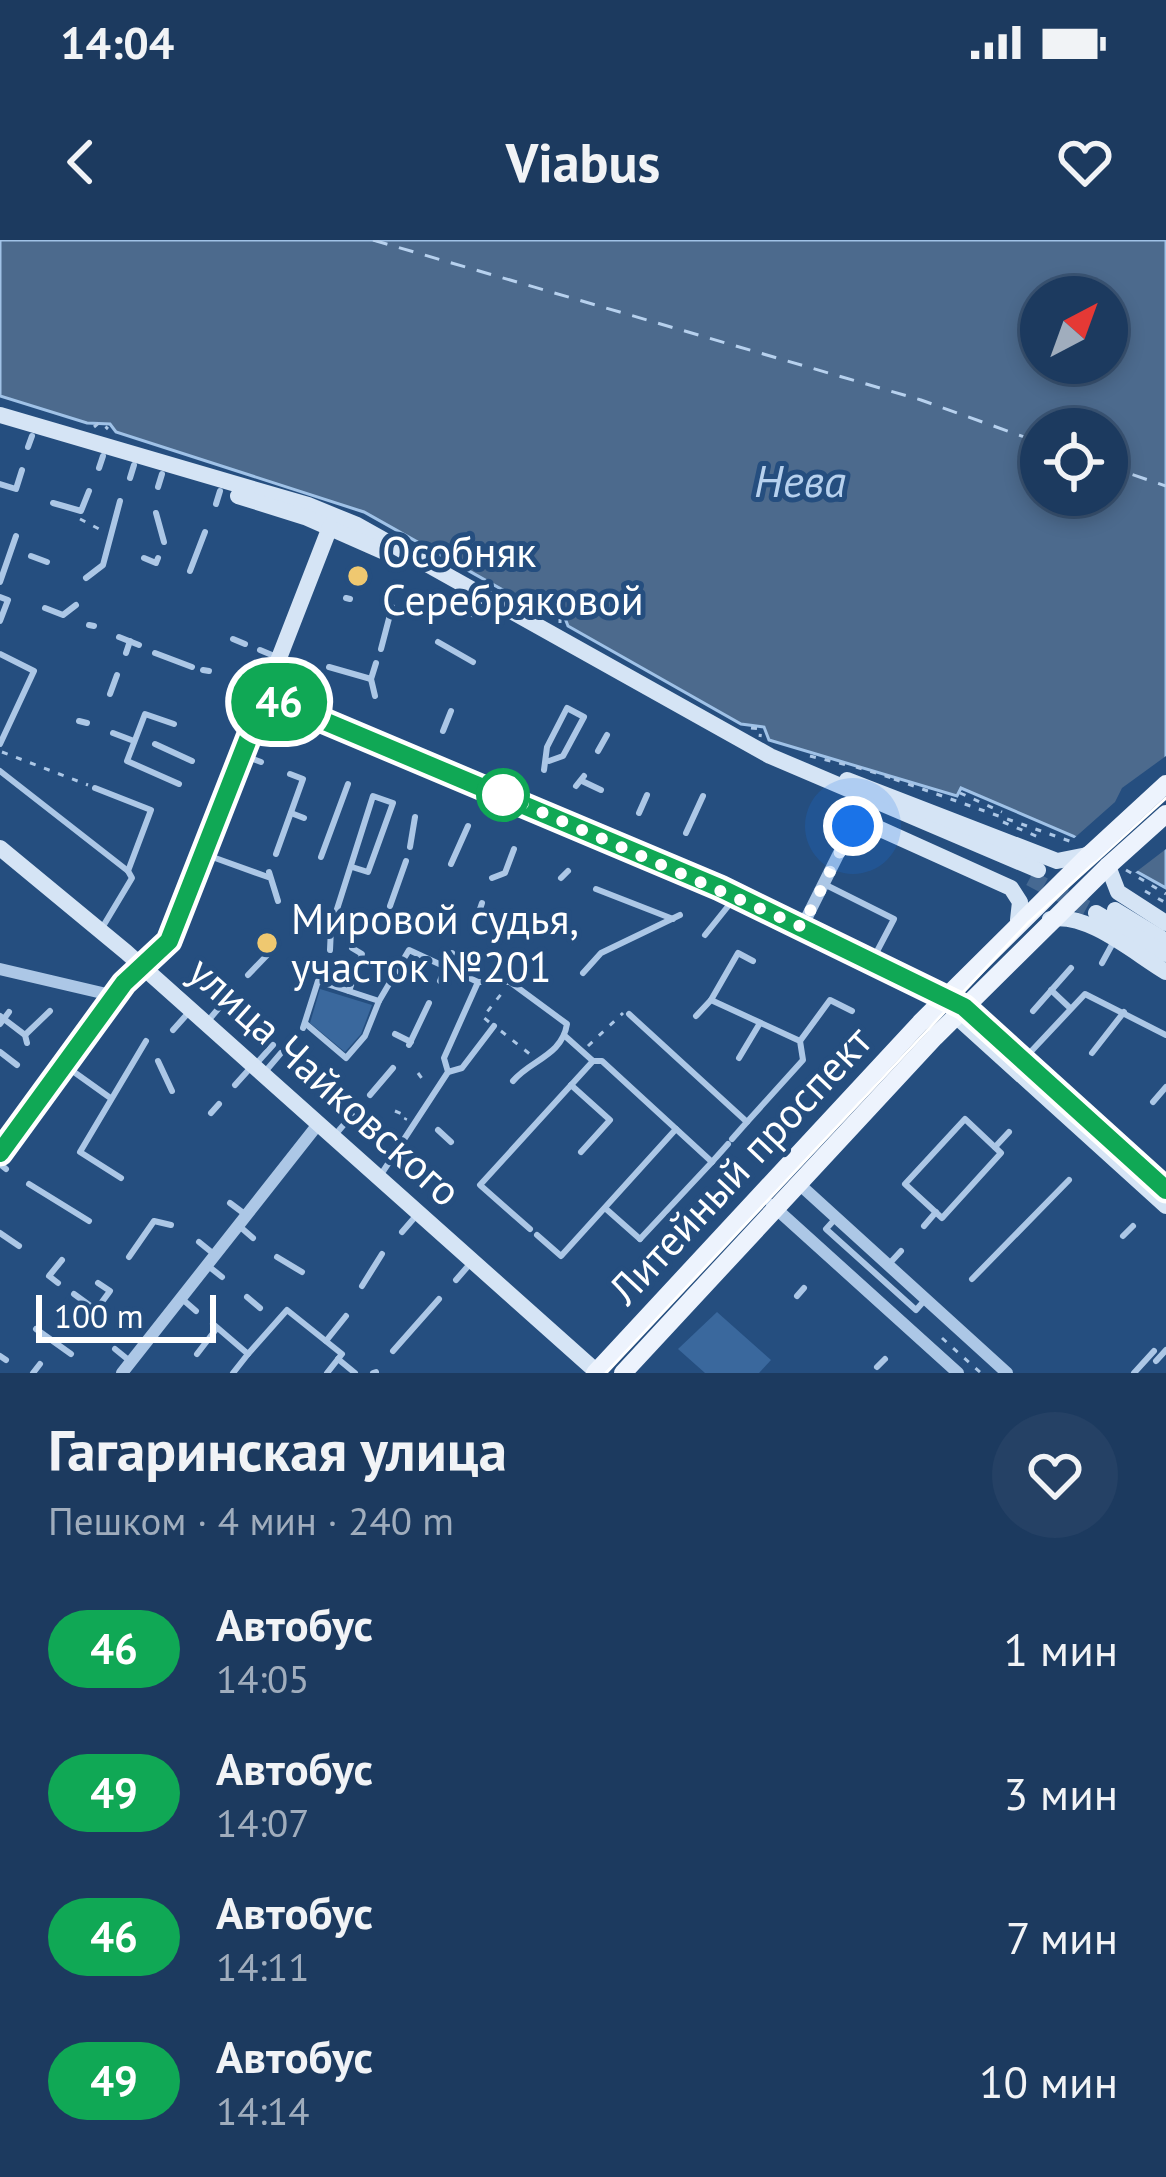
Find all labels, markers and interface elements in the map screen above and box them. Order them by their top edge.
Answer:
text: 14:04 [60,13,174,71]
text: Viabus [506,127,660,197]
icon: back [48,129,114,195]
icon: heart [1052,129,1118,195]
north arrow [1020,276,1128,384]
map controls [1020,276,1128,516]
button: locate [1020,408,1128,516]
water label: Нева [754,451,846,509]
place label: Особняк Серебряковой [382,524,644,627]
marker: Особняк Серебряковой [345,563,371,589]
line badge: 46 [225,663,333,741]
text: 46 [255,674,303,729]
unlabelled marker [478,770,528,820]
your location [823,796,883,856]
place label: Мировой судья, участок №201 [291,891,579,994]
marker: Мировой судья, участок №201 [254,930,280,956]
street label: улица Чайковского [177,944,473,1218]
street label: Литейный проспект [596,1014,883,1316]
scale bar [36,1289,216,1342]
text: 100 m [54,1294,144,1337]
button: heart [992,1412,1118,1538]
text: Гагаринская улица [48,1413,507,1487]
text: Пешком · 4 мин · 240 m [48,1495,454,1546]
text: Автобус [216,1595,373,1653]
text: 1 мин [1004,1620,1118,1678]
text: 46 [90,1621,138,1676]
text: 14:05 [216,1653,310,1704]
text: Автобус [216,1739,373,1797]
text: 3 мин [1004,1764,1118,1822]
text: 49 [90,1765,138,1820]
text: 14:07 [216,1797,310,1848]
text: Автобус [216,1883,373,1941]
text: 7 мин [1006,1908,1118,1966]
text: 46 [90,1909,138,1964]
text: 14:11 [216,1941,310,1992]
text: Автобус [216,2027,373,2085]
text: 10 мин [979,2052,1118,2110]
text: 49 [90,2053,138,2108]
text: 14:14 [216,2085,310,2136]

